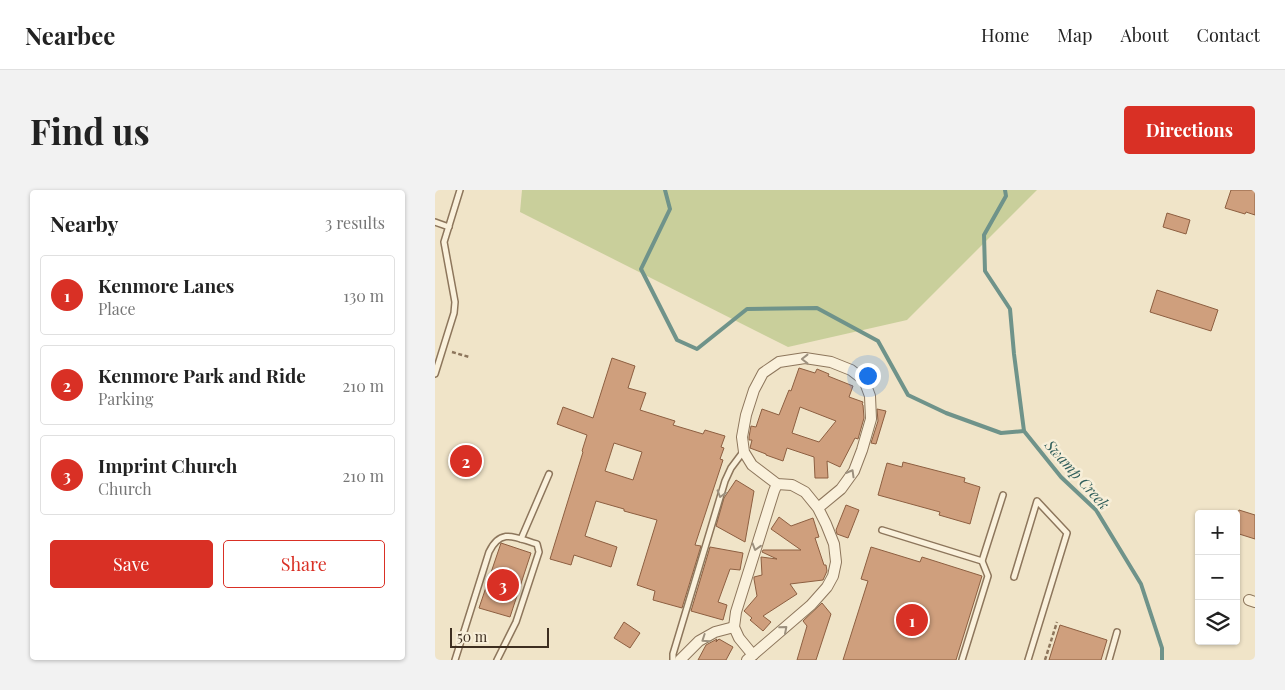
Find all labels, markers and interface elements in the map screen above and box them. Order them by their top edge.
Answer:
text: Nearbee [25,19,115,51]
text: Home [981,23,1029,47]
text: Map [1057,23,1092,47]
text: About [1120,23,1169,47]
text: Contact [1197,23,1260,47]
button: Directions [1124,106,1255,154]
text: Find us [30,107,150,154]
text: Nearby [50,209,119,237]
text: 3 results [325,212,385,233]
text: Kenmore Lanes [98,272,234,298]
text: 1 [64,285,70,306]
text: 130 m [343,285,384,306]
text: Place [98,298,136,319]
one-way arrow [800,354,808,364]
text: Kenmore Park and Ride [98,362,306,388]
your location [855,363,881,389]
text: 2 [63,375,71,396]
text: 210 m [343,375,384,396]
text: Parking [98,388,153,409]
water label: Swamp Creek [1040,434,1115,514]
pin: 2 [450,442,482,480]
text: Imprint Church [98,452,237,478]
text: 3 [63,465,71,486]
text: 210 m [343,465,384,486]
one-way arrow [845,469,855,478]
text: Church [98,478,152,499]
one-way arrow [716,489,726,498]
map controls [1195,510,1240,645]
button: + [1195,510,1240,555]
button: Save [50,540,213,588]
button: Share [223,540,385,588]
one-way arrow [752,543,762,551]
button: − [1195,555,1240,600]
pin: 3 [487,566,519,604]
button: layers [1195,600,1240,645]
pin: 1 [896,601,928,639]
scale bar [450,625,549,648]
one-way arrow [779,625,788,634]
text: 50 m [457,627,487,646]
one-way arrow [701,632,710,642]

